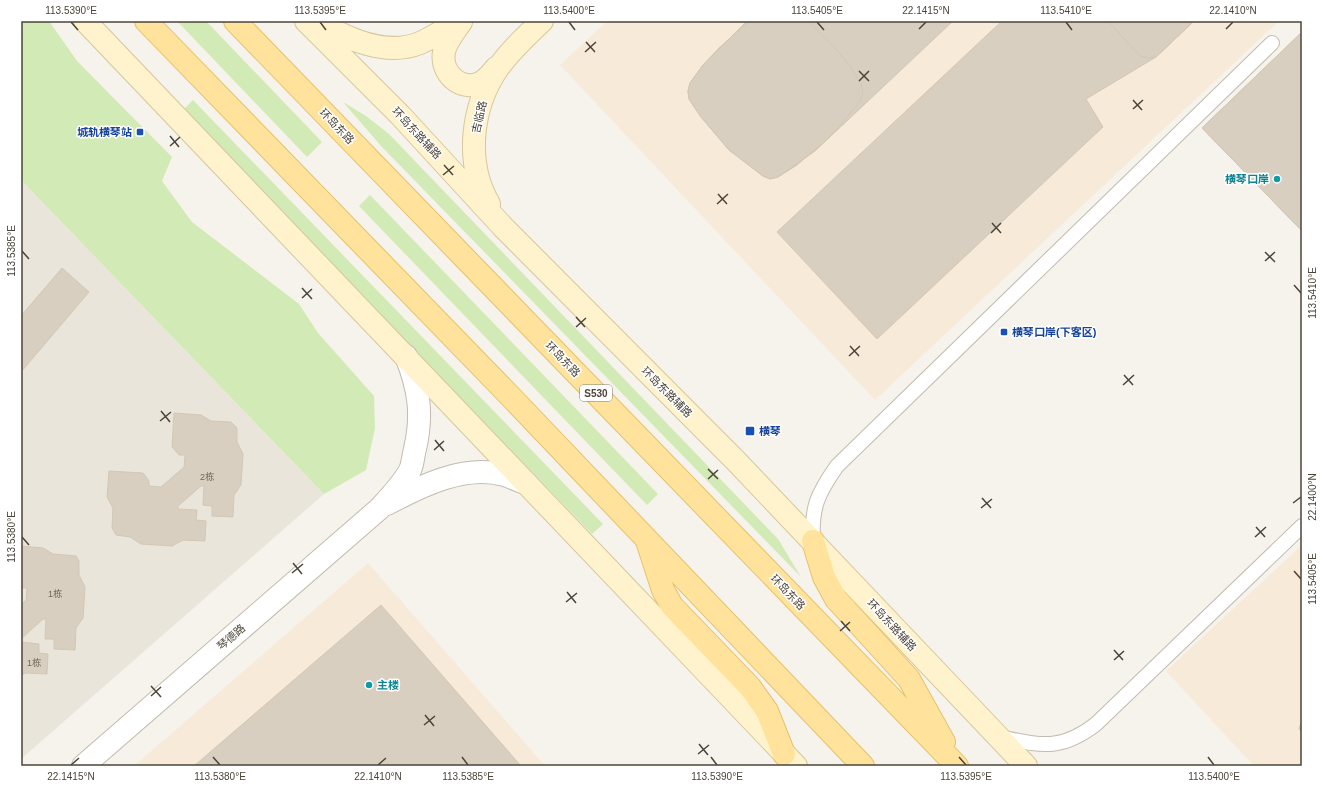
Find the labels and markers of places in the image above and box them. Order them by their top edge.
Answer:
place label: 城轨横琴站 [77,126,132,138]
marker: 城轨横琴站 [135,127,145,137]
place label: 横琴口岸 [1225,173,1269,185]
marker: 横琴口岸 [1272,174,1282,184]
place label: 横琴口岸(下客区) [1012,326,1097,338]
marker: 横琴口岸(下客区) [999,327,1009,337]
marker: 横琴 [744,425,756,437]
place label: 横琴 [759,425,781,437]
place label: 主楼 [377,679,399,691]
marker: 主楼 [364,680,374,690]

